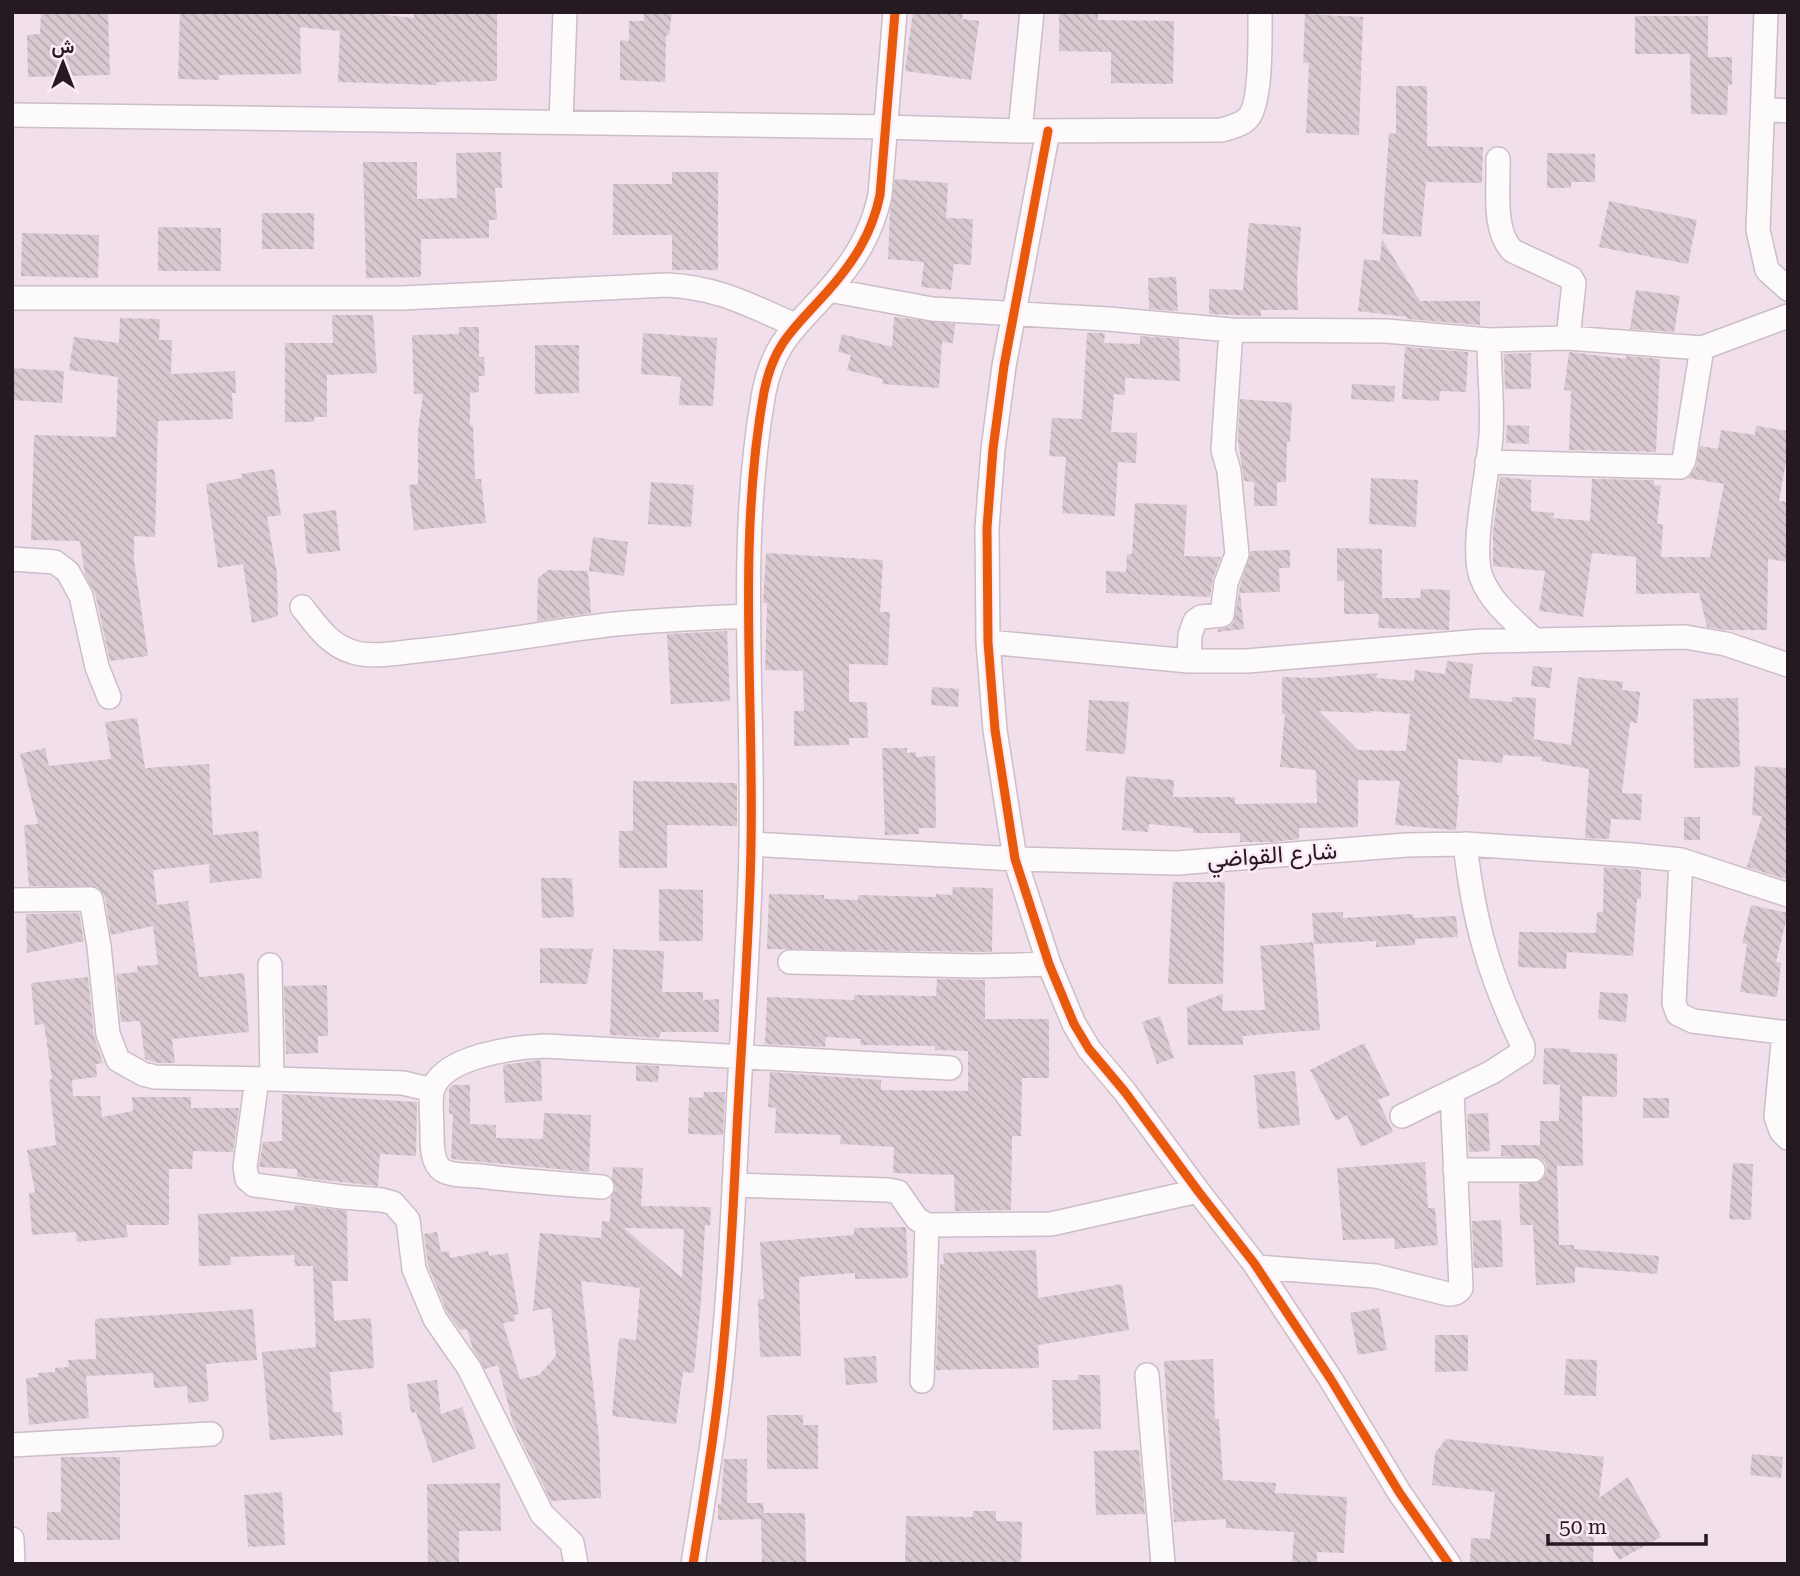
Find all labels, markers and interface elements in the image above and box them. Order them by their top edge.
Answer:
north arrow [28,28,98,98]
text: ش [52,35,75,58]
street label: شارع القواضي [1206,836,1338,879]
scale bar [1548,1502,1706,1546]
text: 50 m [1559,1515,1607,1539]

